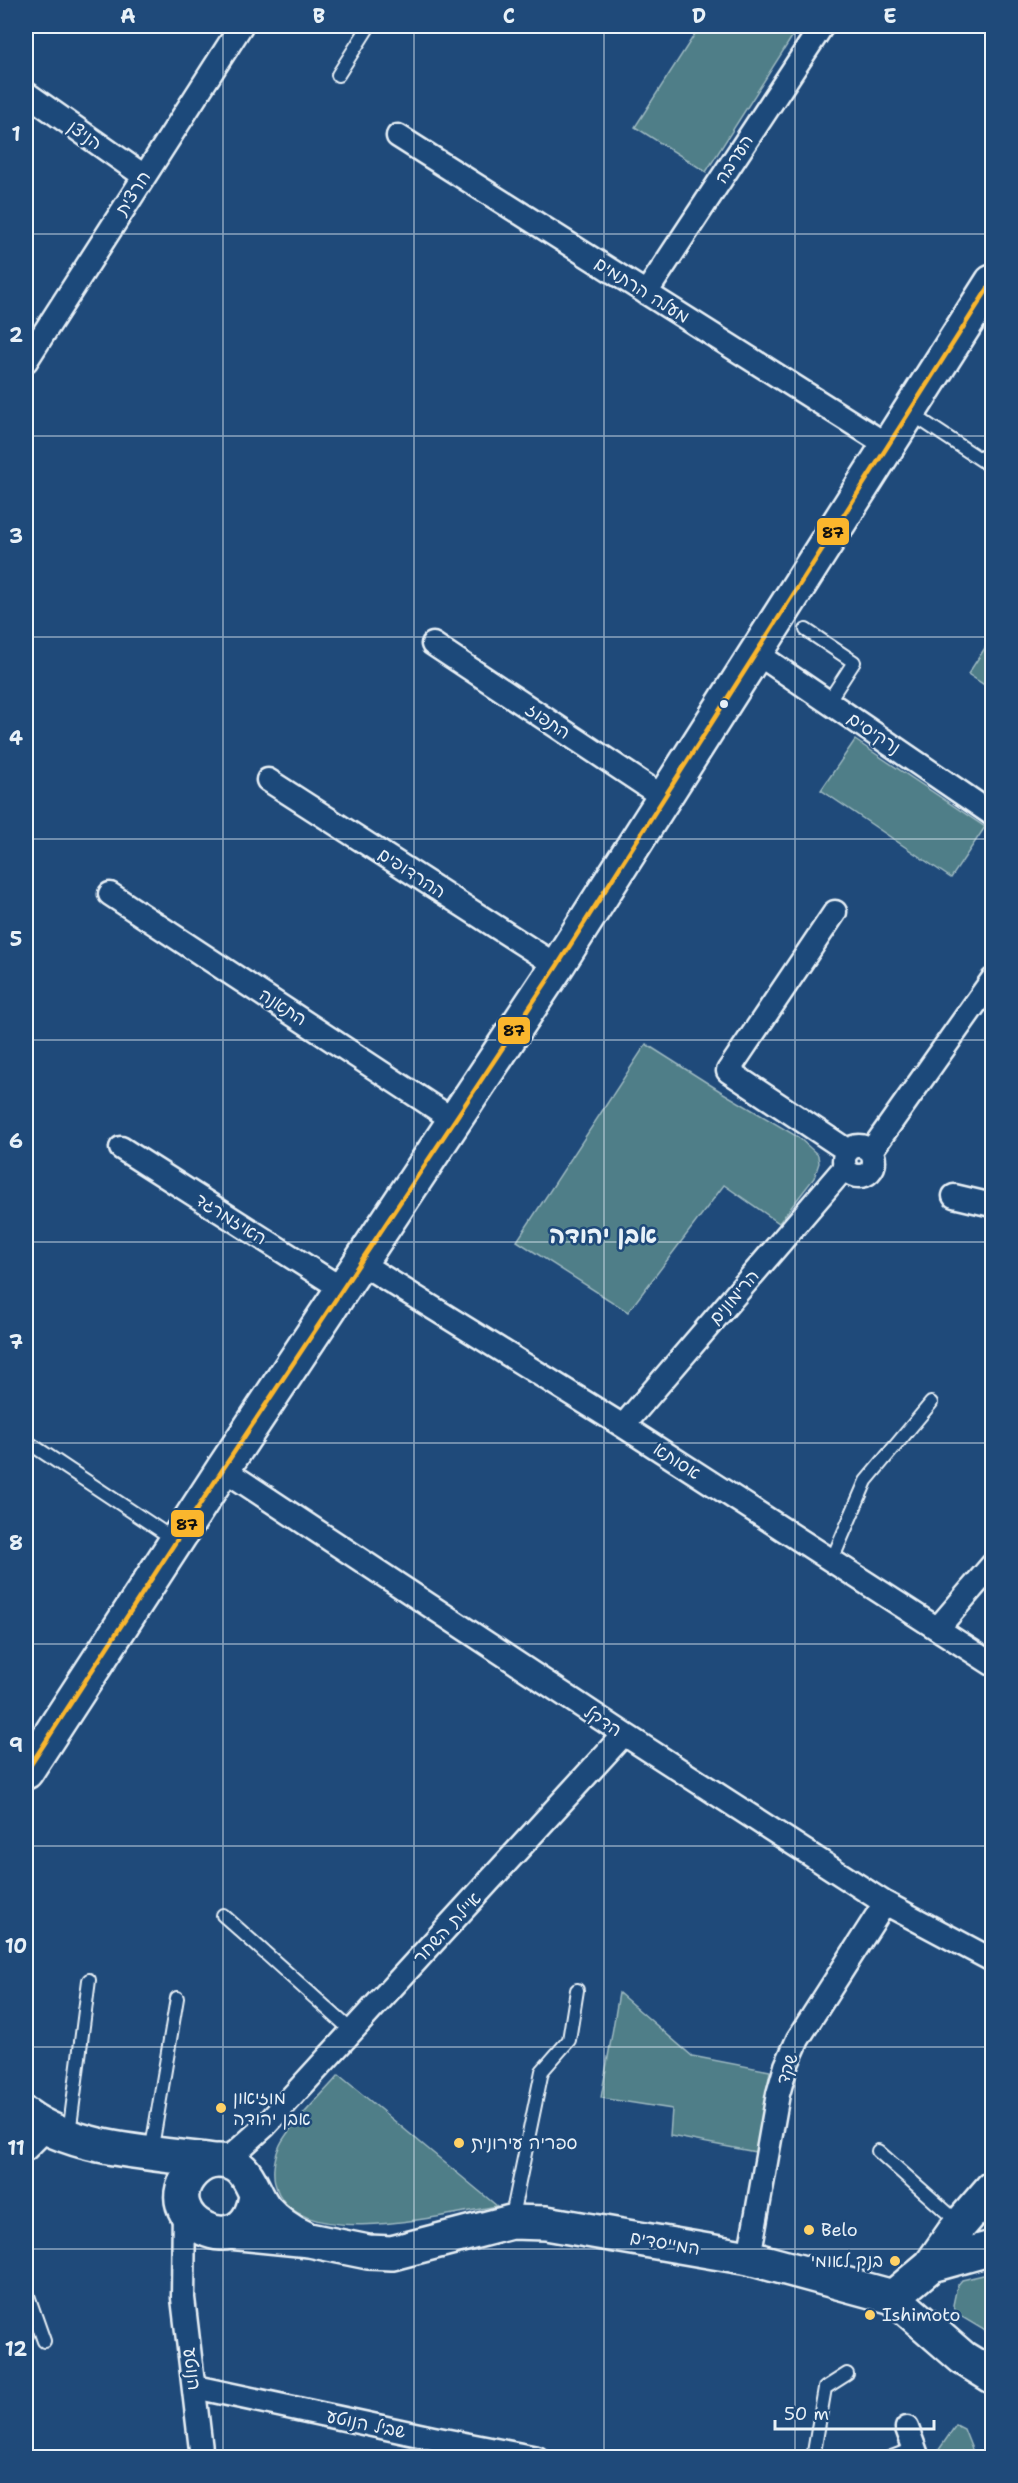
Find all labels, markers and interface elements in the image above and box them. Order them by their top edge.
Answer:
text: A [120,3,136,29]
text: B [313,3,325,29]
text: C [503,3,515,29]
text: D [692,3,706,29]
text: E [883,3,897,29]
street label: הניצן [63,115,107,155]
text: 1 [11,121,21,147]
street label: הערבה [709,130,759,188]
street label: חרצית [109,166,156,221]
street label: מעלה הרתמים [590,251,694,329]
text: 2 [9,322,23,348]
line badge: 87 [816,517,850,546]
text: 87 [822,522,844,543]
text: 3 [9,523,23,549]
street label: התפוז [521,697,575,745]
unlabelled marker [718,698,730,710]
street label: נרקיסים [843,706,905,760]
text: 4 [9,725,23,751]
street label: ההרדופים [374,842,450,904]
text: 5 [10,926,22,952]
street label: התאנה [255,983,311,1031]
line badge: 87 [497,1016,531,1045]
text: 87 [503,1020,525,1041]
text: 6 [9,1128,23,1154]
street label: האיזמרגד [191,1188,271,1250]
district label: אבן יהודה [549,1219,657,1251]
street label: הרימונים [703,1264,765,1330]
text: 7 [9,1329,23,1355]
street label: אסותא [649,1437,705,1485]
line badge: 87 [170,1509,205,1538]
text: 87 [176,1514,198,1535]
text: 8 [9,1530,23,1556]
street label: הדקל [579,1700,627,1742]
text: 9 [9,1732,23,1758]
street label: איילת השחר [407,1887,487,1969]
text: 10 [5,1933,27,1959]
street label: שקד [770,2050,804,2088]
place label: מוזיאון אבן יהודה [233,2086,311,2131]
marker: מוזיאון אבן יהודה [214,2101,228,2115]
place label: ספריה עירונית [471,2131,578,2155]
text: 11 [7,2135,25,2161]
marker: ספריה עירונית [452,2136,466,2150]
place label: Belo [821,2218,858,2242]
marker: Belo [802,2223,816,2237]
street label: המייסדים [628,2225,702,2261]
place label: בנק לאומי [811,2249,883,2273]
marker: בנק לאומי [888,2254,902,2268]
place label: Ishimoto [882,2303,960,2327]
marker: Ishimoto [863,2308,877,2322]
text: 12 [5,2336,27,2362]
street label: הנוטע [177,2346,207,2392]
scale bar [775,2393,934,2431]
text: 50 m [784,2402,829,2426]
street label: שביל הנוטע [324,2404,408,2444]

